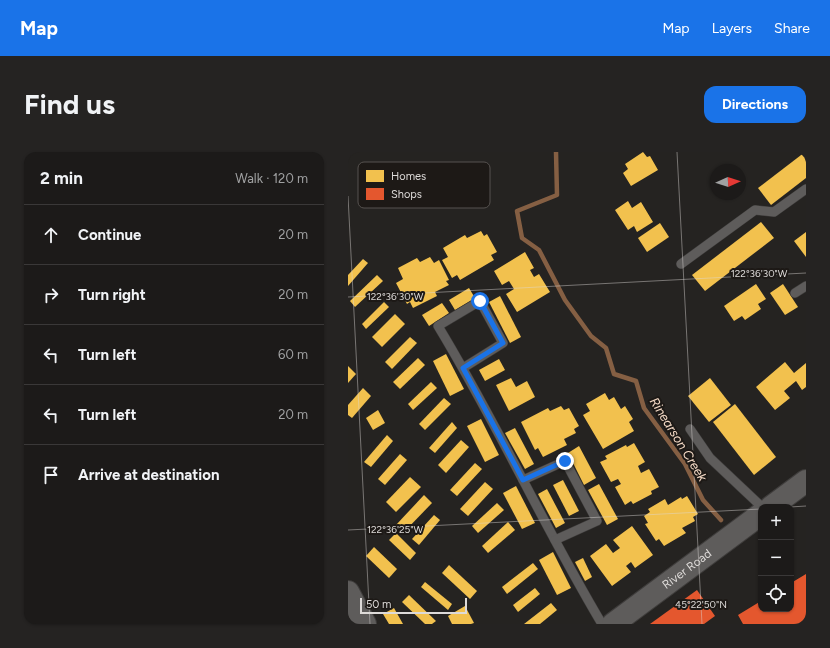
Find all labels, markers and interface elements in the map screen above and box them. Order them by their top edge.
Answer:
text: Map [20,17,58,40]
text: Map [662,20,690,37]
text: Layers [712,20,752,37]
text: Share [774,20,810,37]
button: Directions [704,86,806,123]
text: Find us [24,87,115,121]
legend [358,162,490,208]
north arrow [710,164,746,200]
text: 2 min [40,168,83,188]
text: Homes [391,170,426,183]
text: Walk · 120 m [235,171,308,186]
text: Shops [391,188,422,201]
icon: ahead [40,224,62,246]
text: Continue [78,226,141,244]
text: 20 m [278,227,308,242]
text: 122°36'30"W [731,267,788,280]
icon: right [40,284,62,306]
text: Turn right [78,286,146,304]
text: 20 m [278,287,308,302]
text: 122°36'30"W [367,290,424,303]
route start [471,292,489,310]
icon: left [40,344,62,366]
text: Turn left [78,346,136,364]
text: 60 m [278,347,308,362]
water label: Rinearson Creek [647,395,711,485]
icon: left [40,404,62,426]
text: Turn left [78,406,136,424]
text: 20 m [278,407,308,422]
route end [556,452,574,470]
icon: arrive [40,464,62,486]
text: Arrive at destination [78,466,219,484]
map controls [758,504,794,612]
button: + [758,504,794,540]
text: 122°36'25"W [367,523,424,536]
button: − [758,540,794,576]
street label: River Road [660,546,714,592]
button: locate [758,576,794,612]
scale bar [360,596,467,615]
text: 50 m [366,598,391,611]
text: 45°22'50"N [675,598,727,611]

